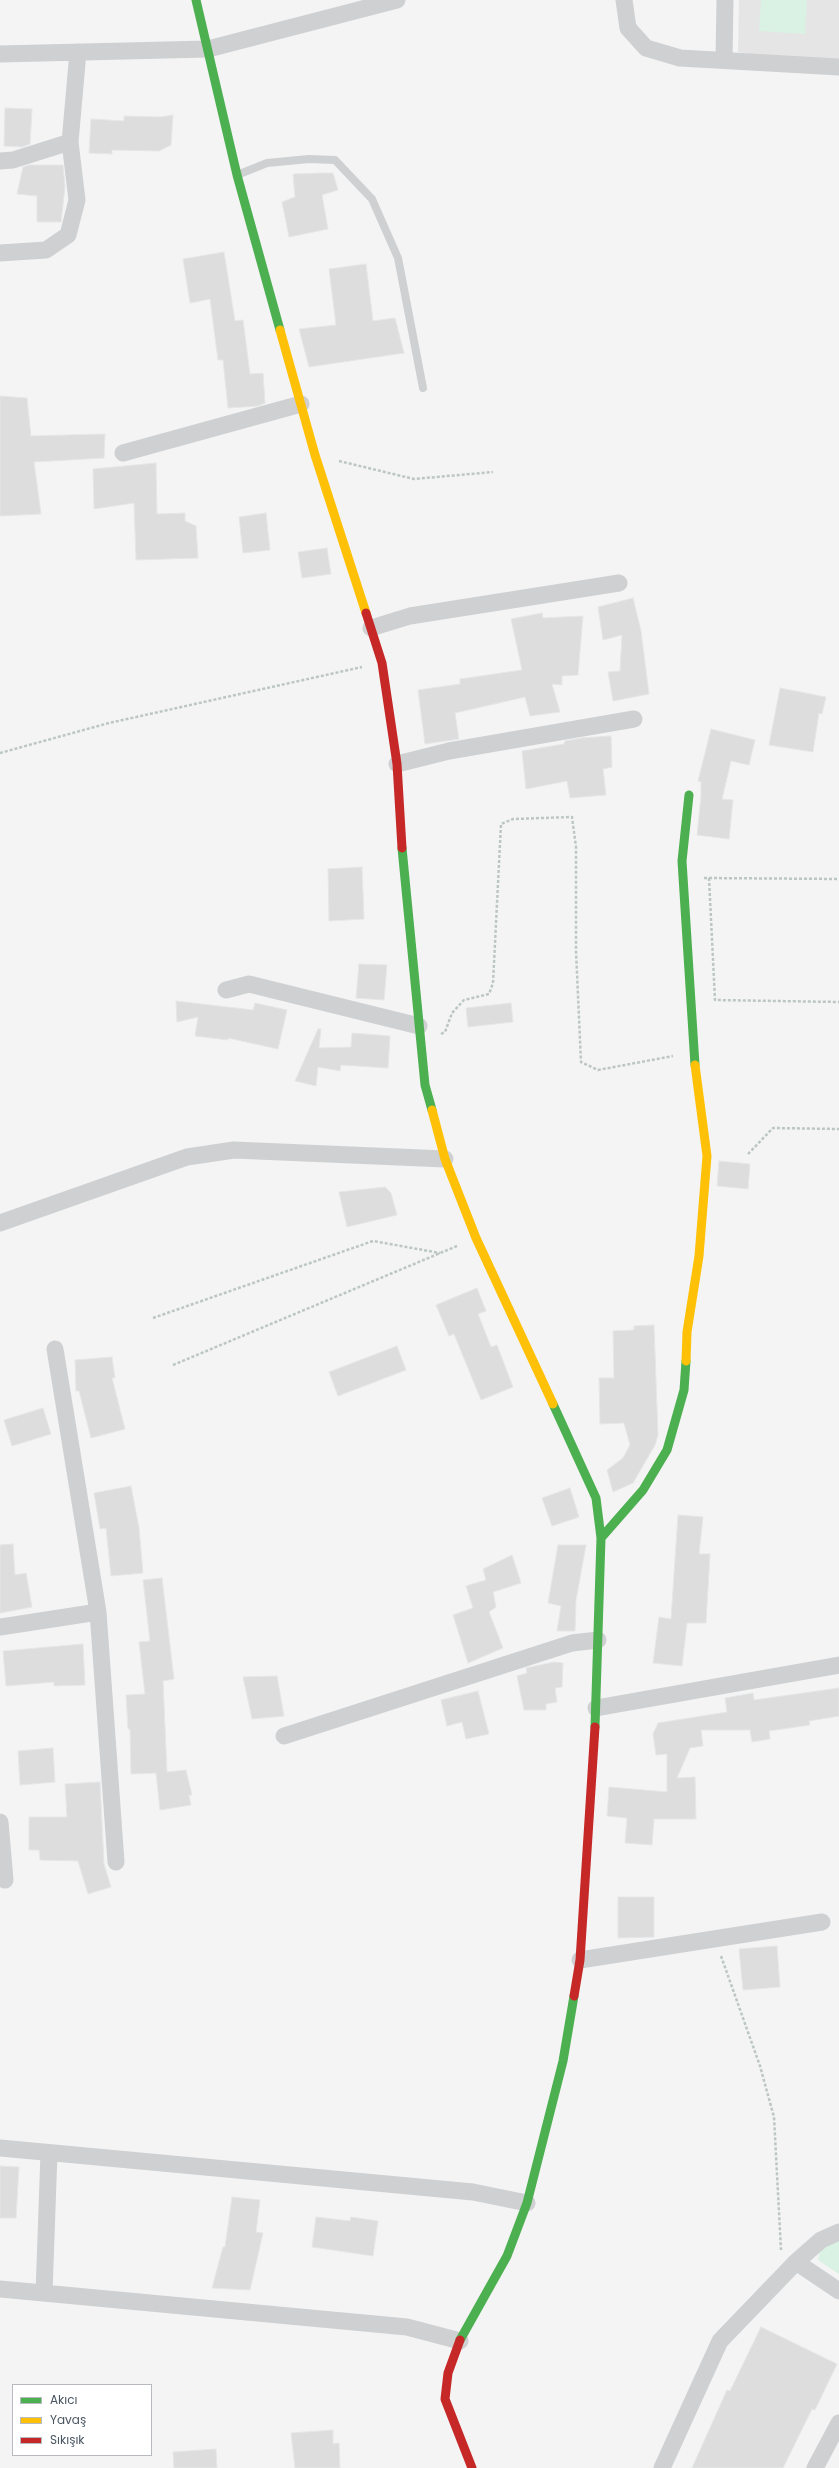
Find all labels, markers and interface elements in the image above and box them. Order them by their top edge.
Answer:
legend [12,2384,152,2456]
text: Akıcı [50,2391,77,2408]
text: Yavaş [50,2411,86,2428]
text: Sıkışık [50,2431,85,2448]

